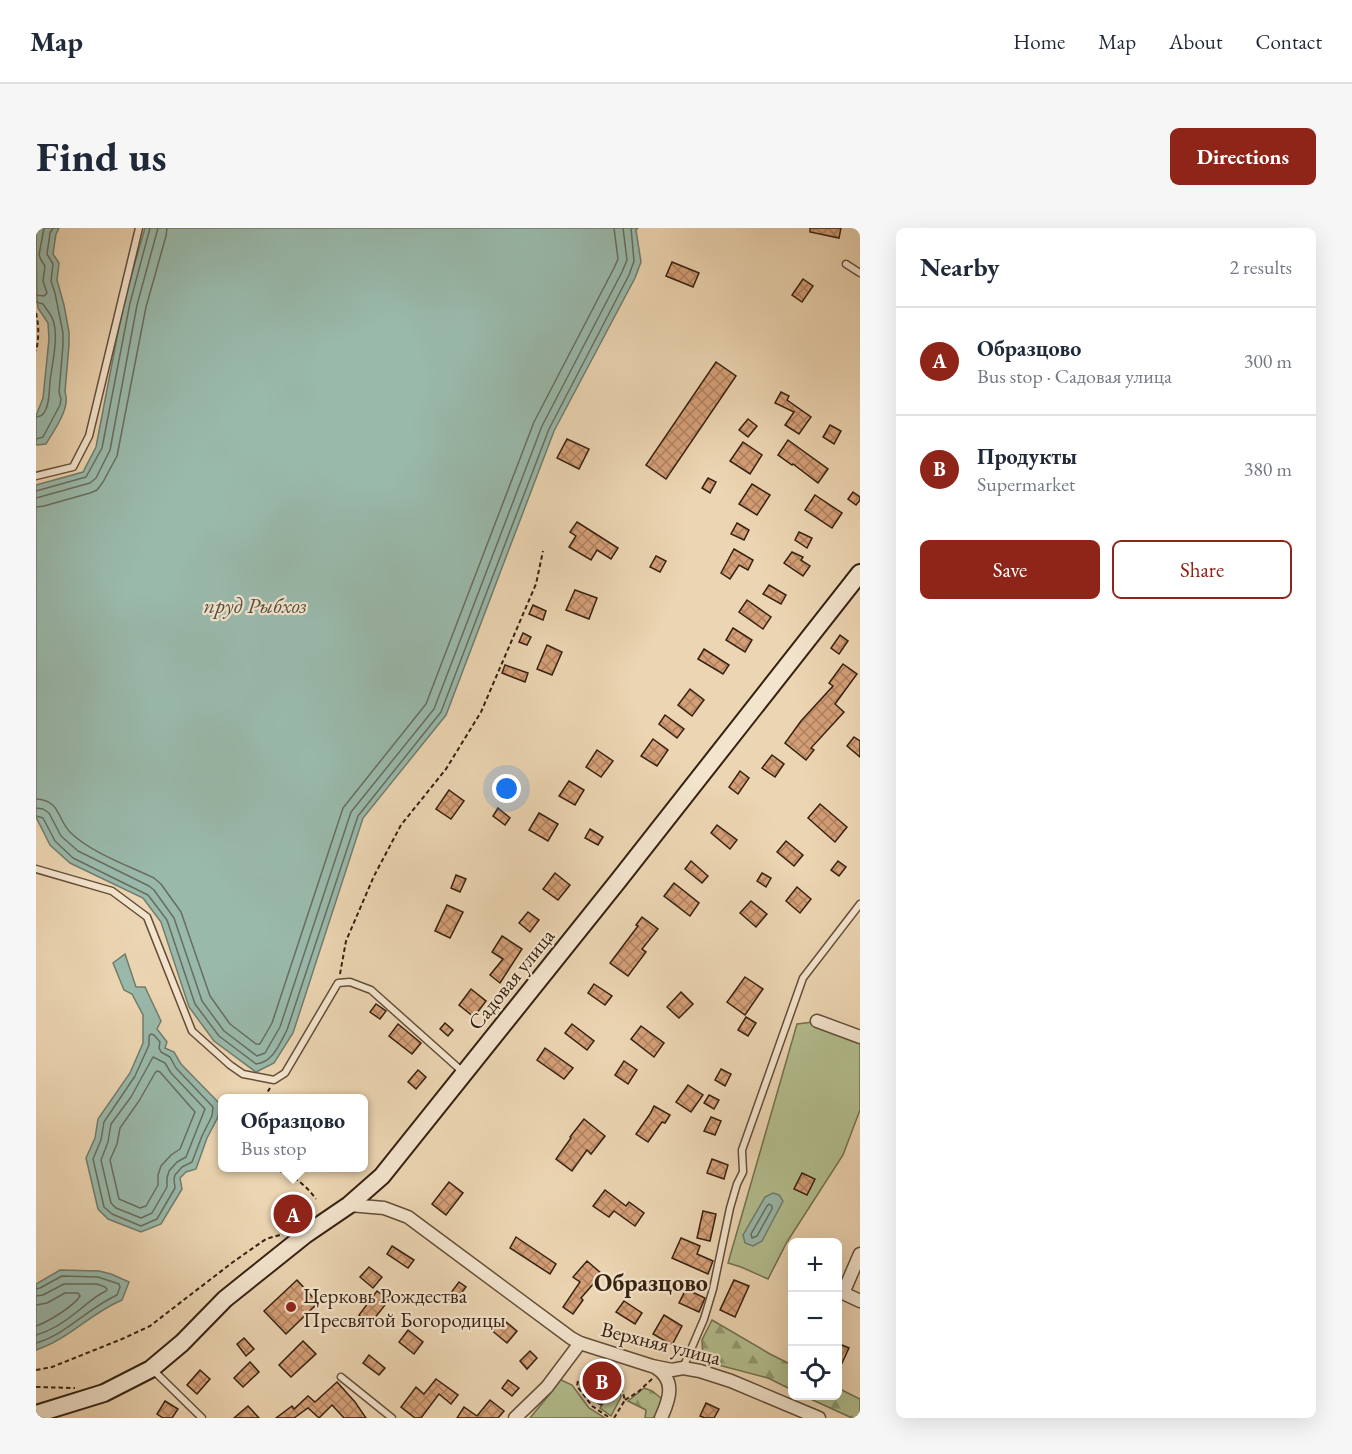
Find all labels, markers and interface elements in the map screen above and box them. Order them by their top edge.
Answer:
text: Map [30,23,83,59]
text: Home [1013,28,1065,55]
text: Map [1098,28,1136,55]
text: About [1169,28,1222,55]
text: Contact [1255,28,1322,55]
button: Directions [1170,128,1316,185]
text: Find us [36,129,167,184]
text: Nearby [920,250,1000,284]
text: 2 results [1229,254,1292,280]
text: Образцово [977,334,1081,363]
text: A [932,348,947,374]
text: 300 m [1244,348,1292,374]
text: Bus stop · Садовая улица [977,363,1172,389]
text: Продукты [977,442,1077,471]
text: B [933,456,946,482]
text: 380 m [1244,456,1292,482]
text: Supermarket [977,471,1075,497]
button: Save [920,540,1100,599]
button: Share [1112,540,1292,599]
water label: пруд Рыбхоз [204,591,307,620]
your location [492,774,521,803]
street label: Садовая улица [462,922,561,1035]
popup [218,1094,368,1172]
text: Образцово [241,1106,345,1135]
text: Bus stop [241,1135,307,1161]
pin: A [274,1192,312,1236]
map controls [788,1238,842,1400]
button: + [788,1238,842,1292]
district label: Образцово [594,1267,708,1298]
place label: Церковь Рождества Пресвятой Богородицы [303,1282,506,1333]
button: − [788,1292,842,1346]
marker: Церковь Рождества Пресвятой Богородицы [284,1300,298,1314]
street label: Верхняя улица [598,1315,724,1371]
button: locate [788,1346,842,1400]
pin: B [582,1358,622,1404]

